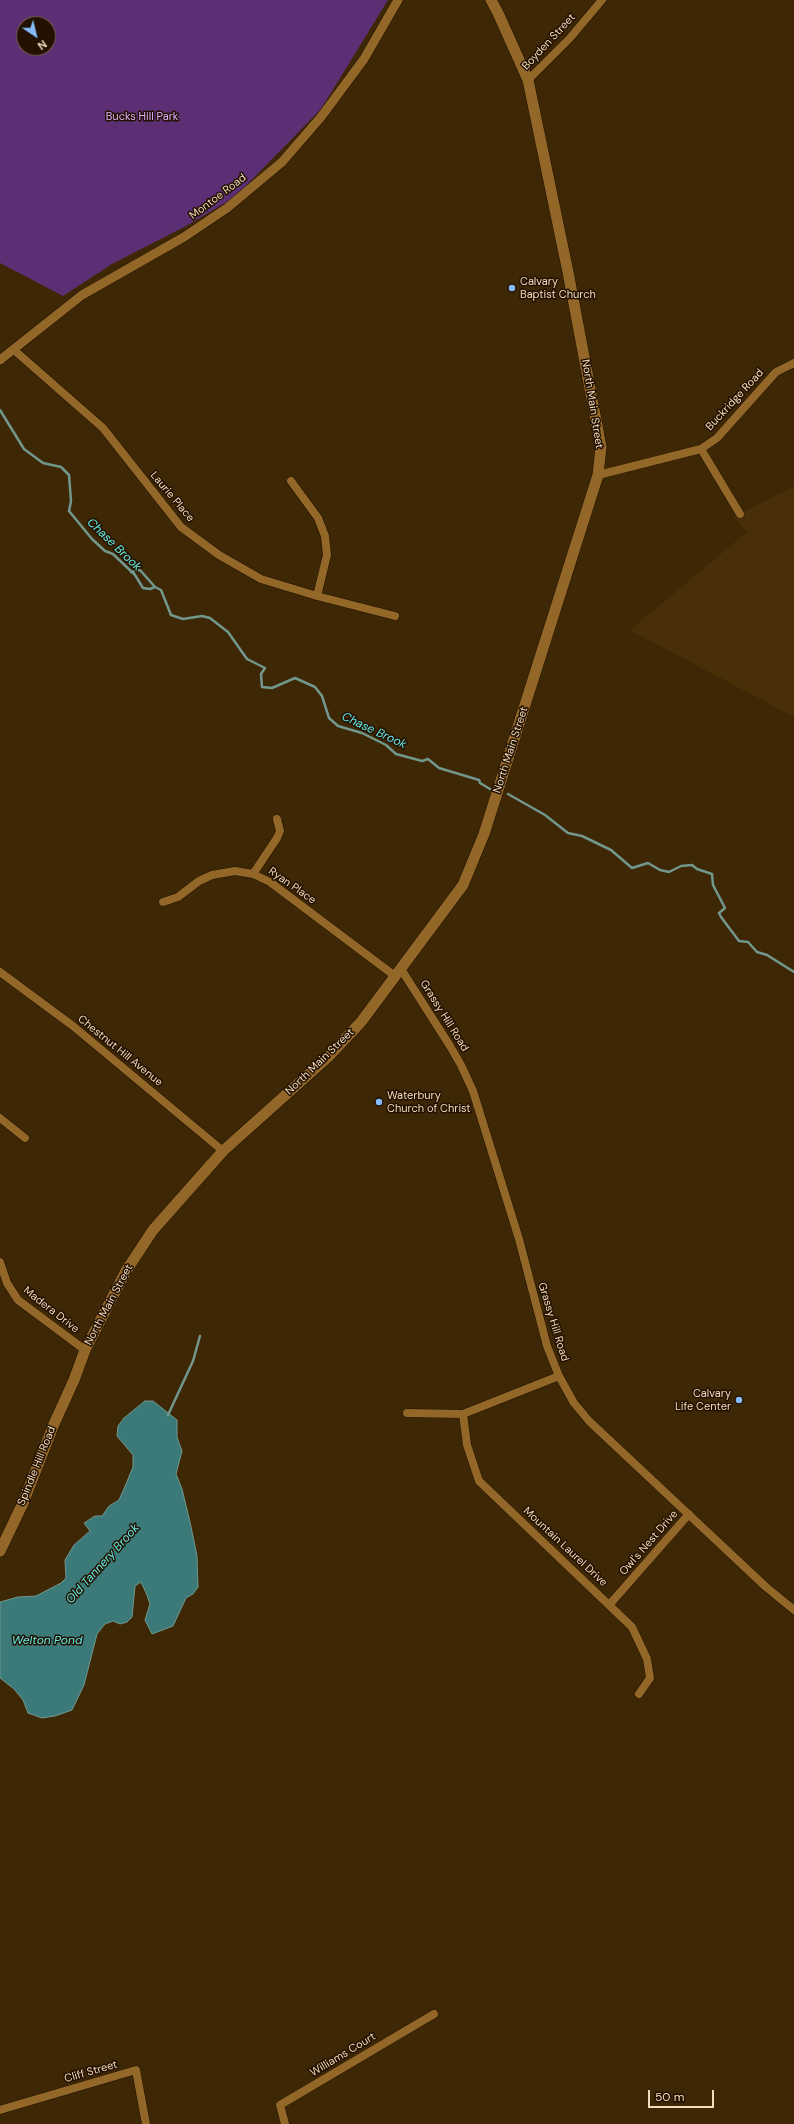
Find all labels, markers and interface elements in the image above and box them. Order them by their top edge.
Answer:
street label: Boyden Street [520,11,578,73]
north arrow [16,16,56,56]
text: N [35,37,50,53]
park label: Bucks Hill Park [106,110,178,124]
street label: Montoe Road [187,171,249,223]
place label: Calvary Baptist Church [520,275,596,301]
marker: Calvary Baptist Church [507,283,517,293]
street label: North Main Street [578,358,606,450]
street label: Buckridge Road [703,367,767,433]
street label: Laurie Place [147,469,197,525]
water label: Chase Brook [84,515,144,575]
street label: North Main Street [491,705,531,795]
water label: Chase Brook [339,710,409,752]
street label: Ryan Place [266,865,318,907]
street label: Grassy Hill Road [417,978,471,1054]
street label: Chestnut Hill Avenue [75,1013,165,1089]
street label: North Main Street [283,1026,357,1098]
place label: Waterbury Church of Christ [387,1089,471,1115]
marker: Waterbury Church of Christ [374,1097,384,1107]
street label: North Main Street [82,1262,136,1348]
street label: Grassy Hill Road [535,1281,571,1363]
street label: Madera Drive [20,1284,82,1336]
place label: Calvary Life Center [675,1387,731,1413]
marker: Calvary Life Center [734,1395,744,1405]
street label: Spindle Hill Road [15,1424,59,1508]
street label: Mountain Laurel Drive [520,1505,610,1589]
street label: Owl's Nest Drive [617,1508,681,1578]
water label: Old Tannery Brook [63,1521,143,1607]
water label: Welton Pond [12,1634,82,1648]
street label: Williams Court [308,2030,378,2080]
street label: Cliff Street [63,2058,119,2086]
scale bar [650,2082,716,2108]
text: 50 m [655,2089,684,2105]

